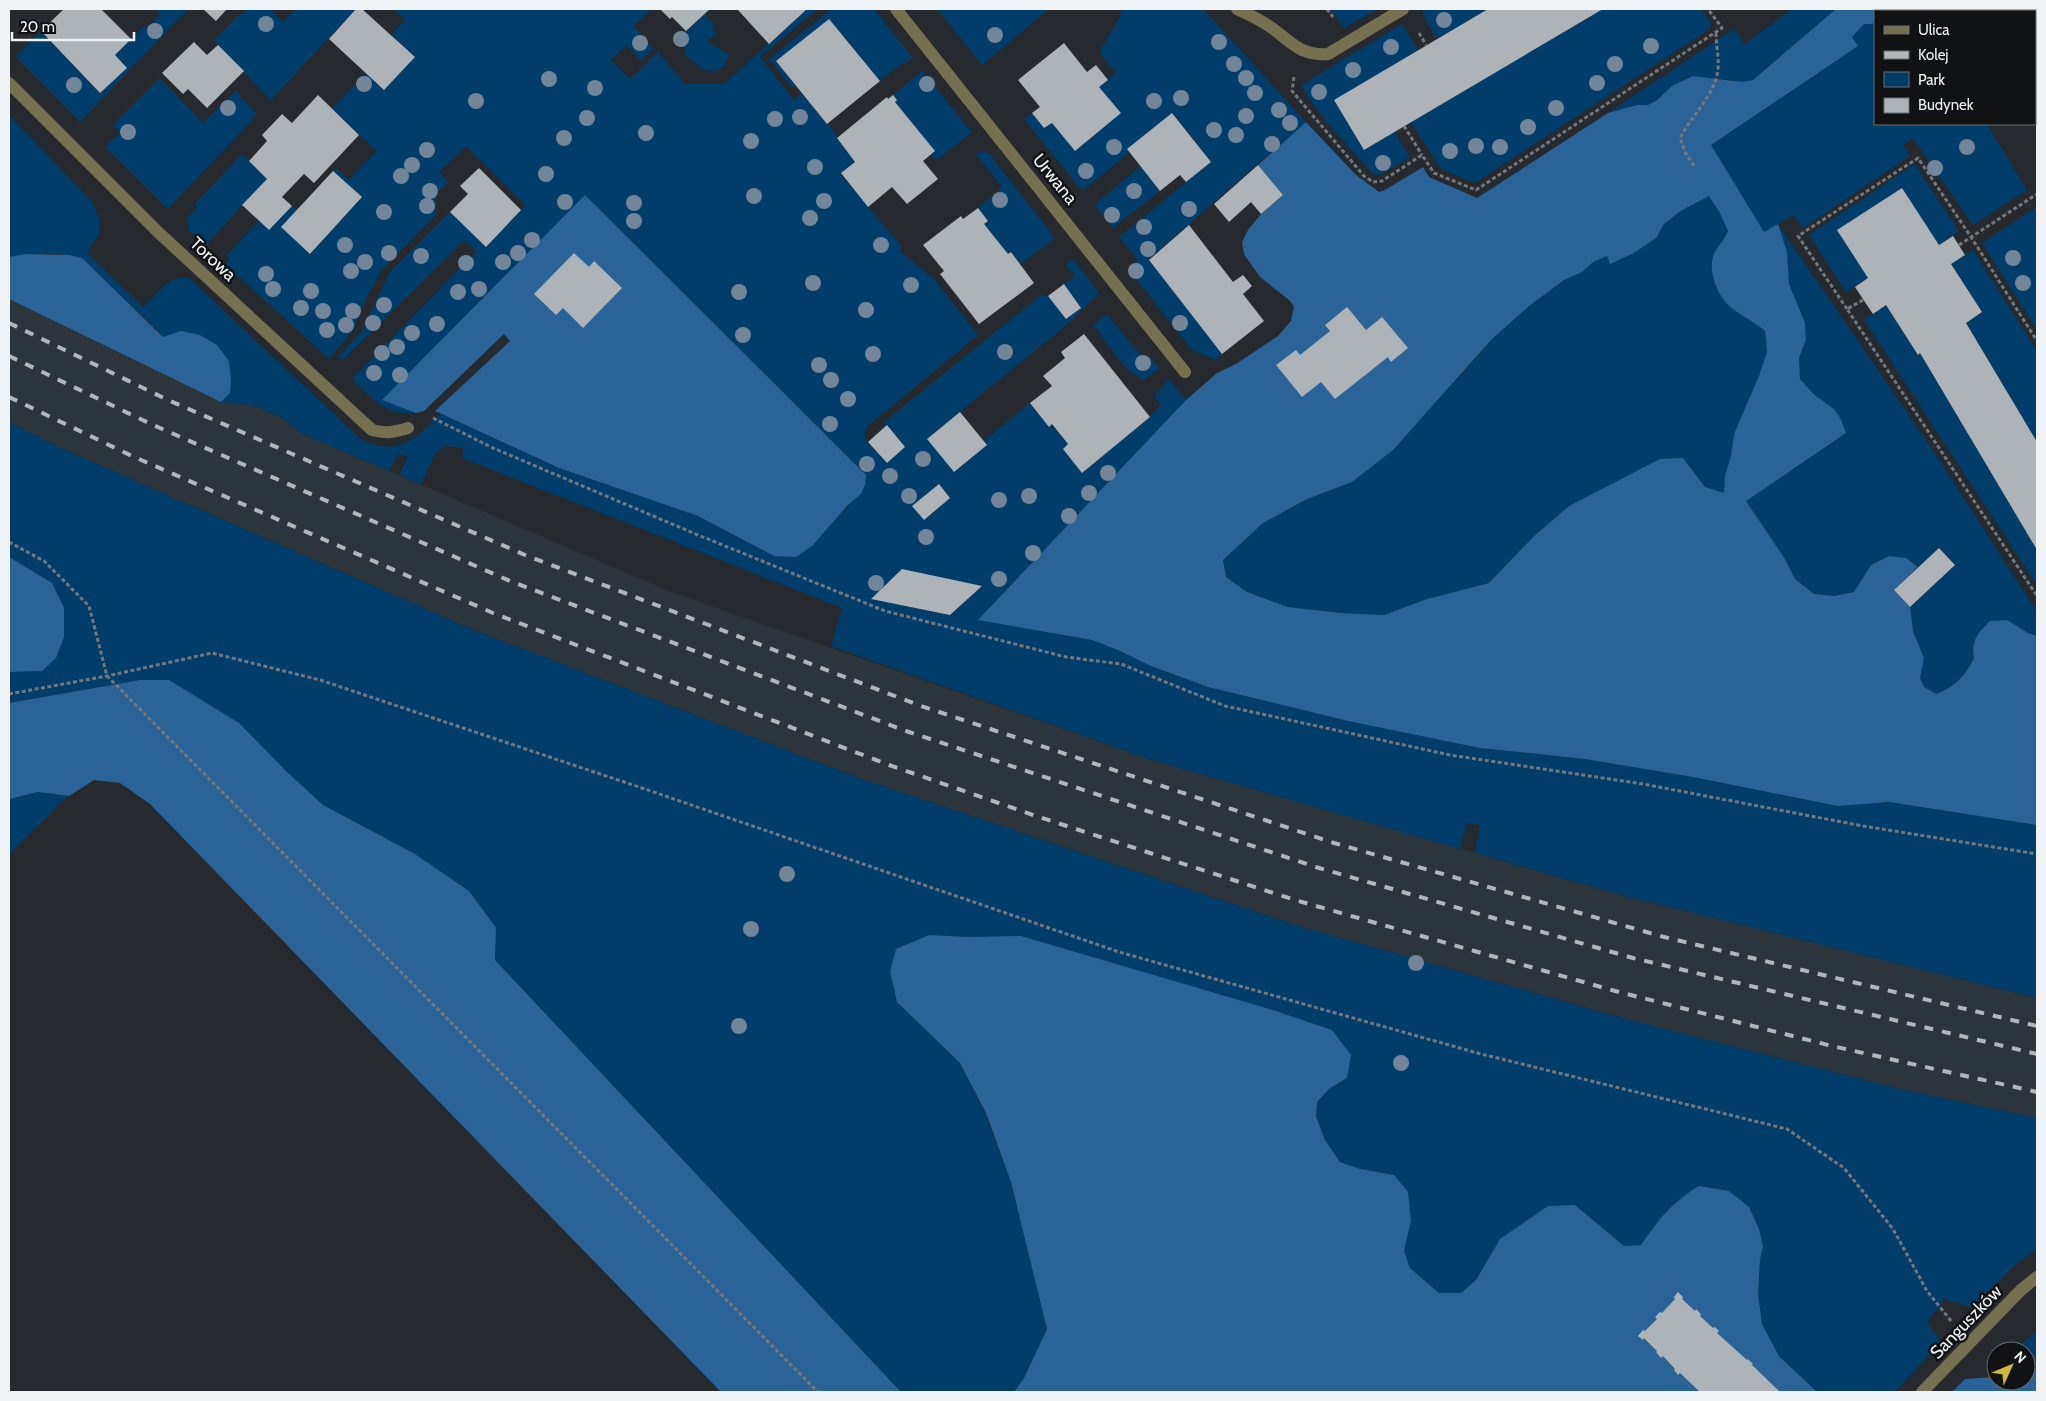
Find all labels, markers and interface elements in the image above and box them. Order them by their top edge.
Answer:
scale bar [12,10,135,42]
legend [1874,10,2036,125]
text: 20 m [20,18,55,36]
text: Ulica [1918,21,1950,39]
text: Kolej [1918,46,1949,64]
text: Park [1918,71,1945,89]
text: Budynek [1918,96,1974,114]
street label: Urwana [1028,149,1082,209]
street label: Torowa [185,232,241,286]
street label: Sanguszków [1925,1281,2007,1363]
north arrow [1986,1341,2036,1391]
text: N [2010,1347,2030,1367]

